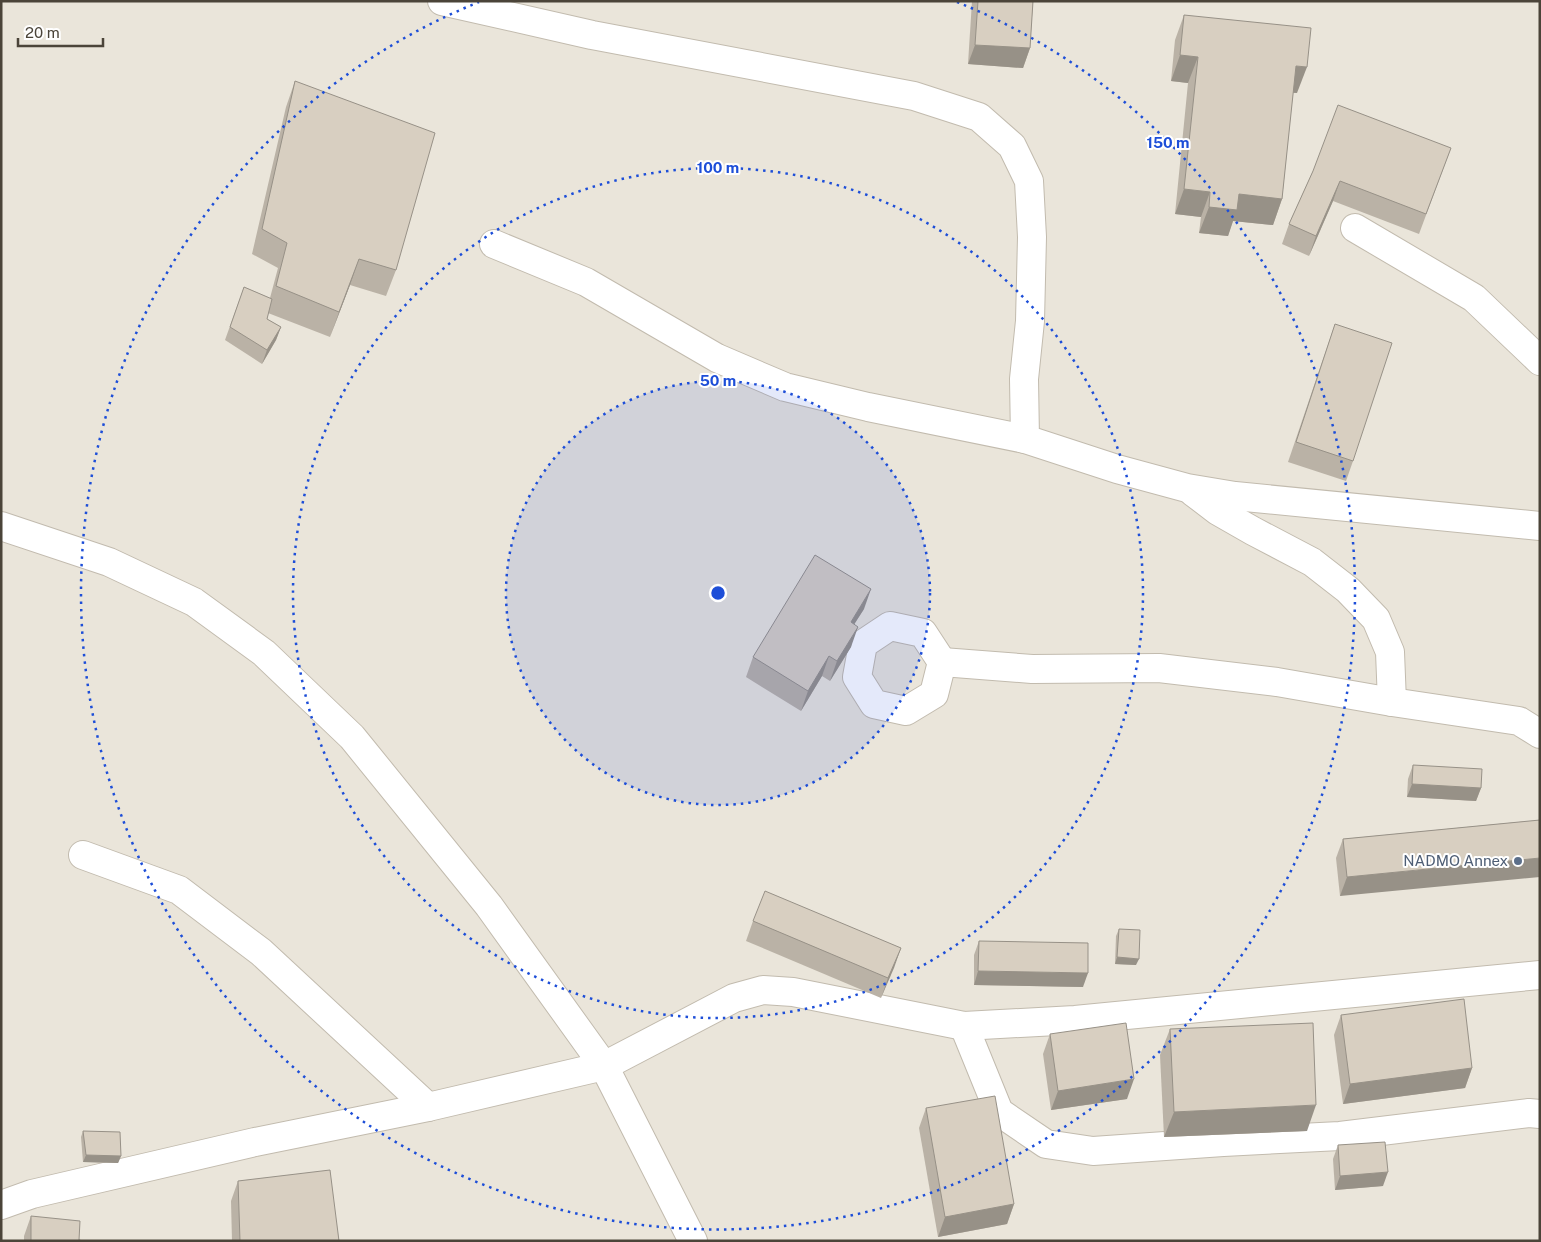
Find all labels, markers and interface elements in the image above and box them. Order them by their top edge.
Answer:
scale bar [18,15,102,47]
text: 20 m [25,24,60,41]
text: 150 m [1146,134,1190,151]
text: 100 m [697,159,739,176]
text: 50 m [700,372,736,389]
centre of rings [709,584,727,602]
place label: NADMO Annex [1403,852,1508,869]
marker: NADMO Annex [1512,855,1524,867]

